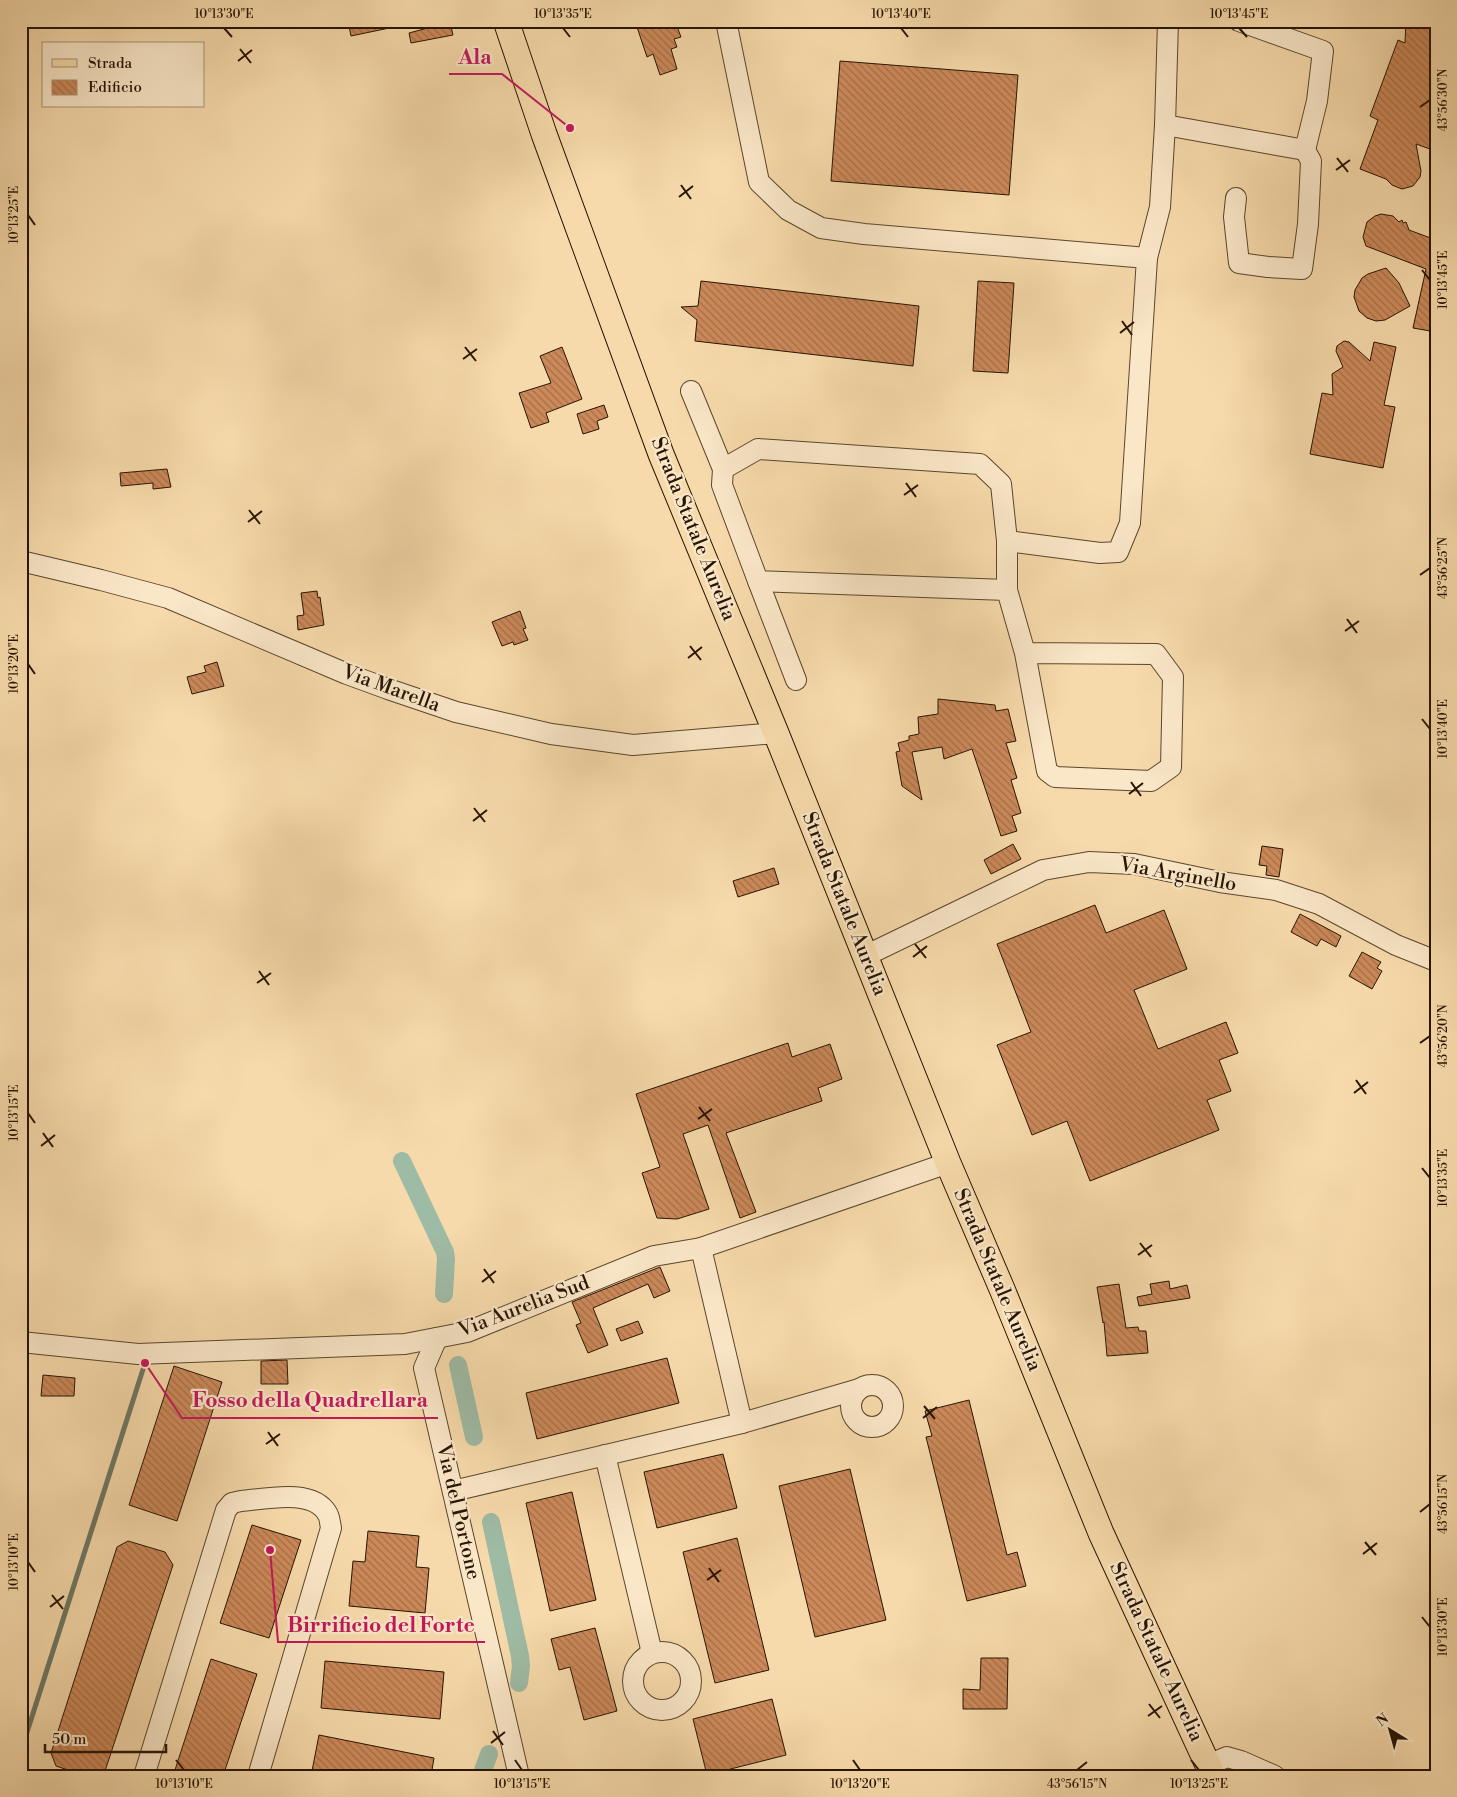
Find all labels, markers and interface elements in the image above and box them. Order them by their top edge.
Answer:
text: 10°13'30"E [194,7,254,22]
text: 10°13'35"E [534,7,592,22]
text: 10°13'40"E [871,7,931,22]
text: 10°13'45"E [1210,7,1268,22]
callout: Ala [449,38,502,74]
legend [42,42,205,108]
text: Ala [457,45,492,71]
text: Strada [88,54,132,73]
text: 43°56'30"N [1436,68,1451,131]
text: Edificio [88,78,142,97]
text: 10°13'25"E [7,186,22,244]
text: 10°13'45"E [1436,251,1451,309]
street label: Strada Statale Aurelia [645,434,742,625]
text: 43°56'25"N [1436,537,1451,599]
text: 10°13'20"E [7,634,22,694]
street label: Via Marella [338,659,444,719]
text: 10°13'40"E [1436,699,1451,759]
street label: Strada Statale Aurelia [796,809,893,1000]
street label: Via Arginello [1117,852,1238,898]
text: 43°56'20"N [1436,1004,1451,1068]
text: 10°13'15"E [7,1085,22,1141]
text: 10°13'35"E [1436,1149,1451,1207]
street label: Strada Statale Aurelia [947,1185,1047,1376]
street label: Via Aurelia Sud [454,1270,594,1344]
callout: Fosso della Quadrellara [182,1382,438,1418]
text: Fosso della Quadrellara [192,1388,429,1414]
street label: Via del Portone [430,1441,486,1582]
text: 43°56'15"N [1436,1474,1451,1534]
text: 10°13'10"E [7,1533,22,1591]
street label: Strada Statale Aurelia [1103,1558,1209,1747]
text: 10°13'30"E [1436,1597,1451,1657]
callout: Birrificio del Forte [278,1606,485,1642]
text: Birrificio del Forte [287,1613,475,1639]
north arrow [1364,1704,1414,1754]
text: N [1373,1710,1393,1731]
scale bar [45,1722,166,1754]
text: 50 m [52,1730,86,1749]
text: 10°13'10"E [155,1777,213,1792]
text: 10°13'15"E [494,1777,550,1792]
text: 10°13'20"E [830,1777,890,1792]
text: 43°56'15"N [1047,1777,1107,1792]
text: 10°13'25"E [1170,1777,1228,1792]

